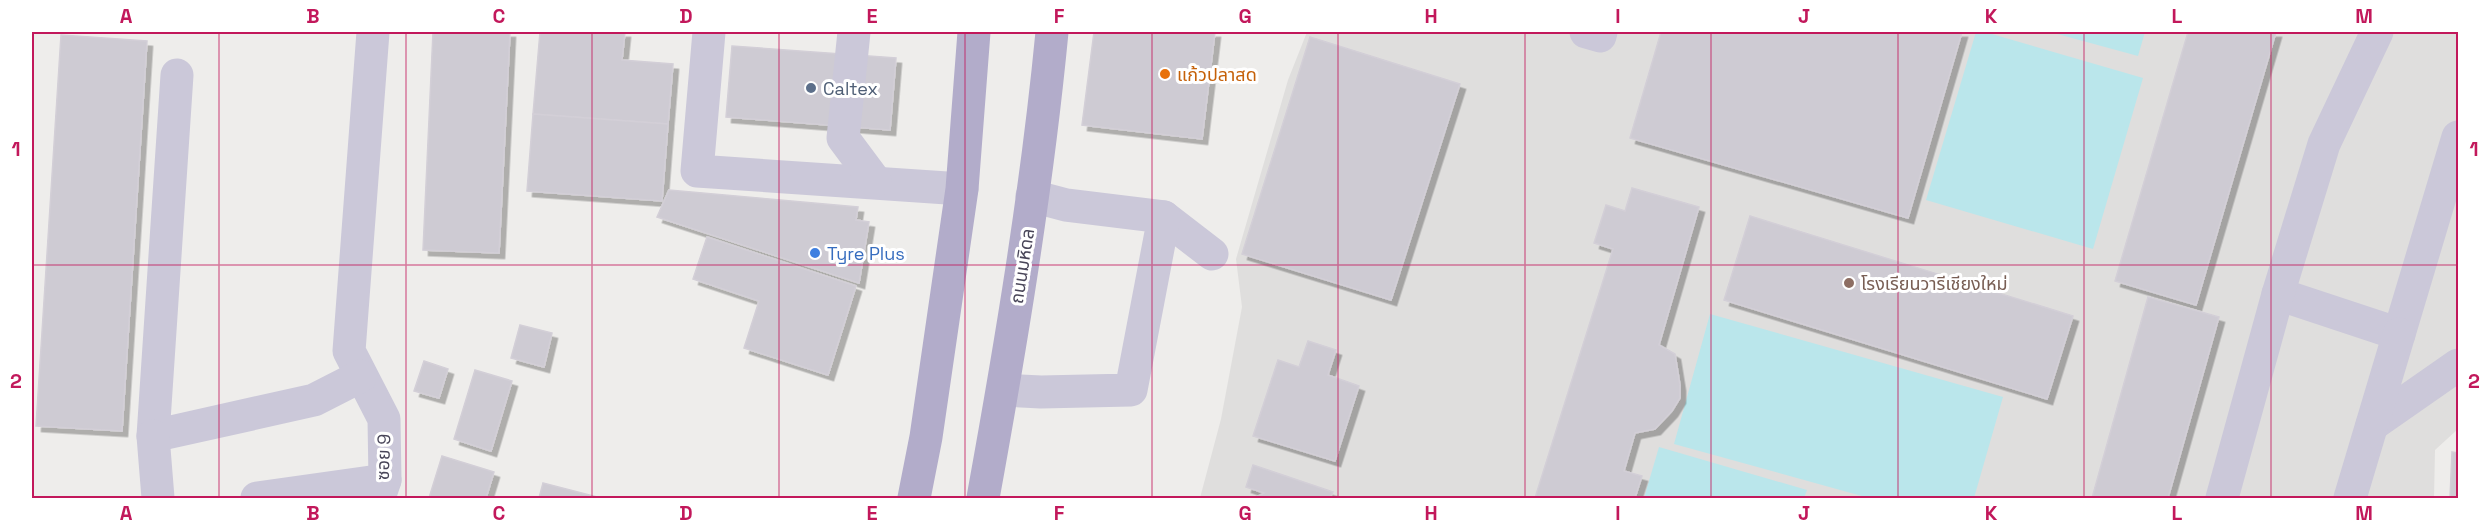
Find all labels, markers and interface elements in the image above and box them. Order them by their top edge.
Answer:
text: A [120,3,133,29]
text: B [306,3,320,29]
text: C [493,3,506,29]
text: D [679,3,693,29]
text: E [866,3,878,29]
text: F [1054,3,1065,29]
text: G [1238,3,1252,29]
text: H [1424,3,1438,29]
text: I [1615,3,1621,29]
text: J [1798,3,1810,29]
text: K [1985,3,1998,29]
text: L [2172,3,2183,29]
text: M [2355,3,2373,29]
place label: แก้วปลาสด [1177,63,1257,86]
marker: แก้วปลาสด [1158,67,1172,81]
place label: Caltex [823,77,878,100]
marker: Caltex [804,81,818,95]
text: 1 [11,136,21,162]
text: 1 [2469,136,2479,162]
street label: ถนนมหิดล [1005,227,1039,305]
place label: Tyre Plus [827,242,905,265]
marker: Tyre Plus [808,246,822,260]
place label: โรงเรียนวารีเชียงใหม่ [1861,272,2008,295]
marker: โรงเรียนวารีเชียงใหม่ [1842,276,1856,290]
text: 2 [10,368,22,394]
text: 2 [2468,368,2480,394]
street label: ซอย 9 [371,433,395,481]
text: A [120,500,133,526]
text: B [306,500,320,526]
text: C [493,500,506,526]
text: D [679,500,693,526]
text: E [866,500,878,526]
text: F [1054,500,1065,526]
text: G [1238,500,1252,526]
text: H [1424,500,1438,526]
text: I [1615,500,1621,526]
text: J [1798,500,1810,526]
text: K [1985,500,1998,526]
text: L [2172,500,2183,526]
text: M [2355,500,2373,526]

